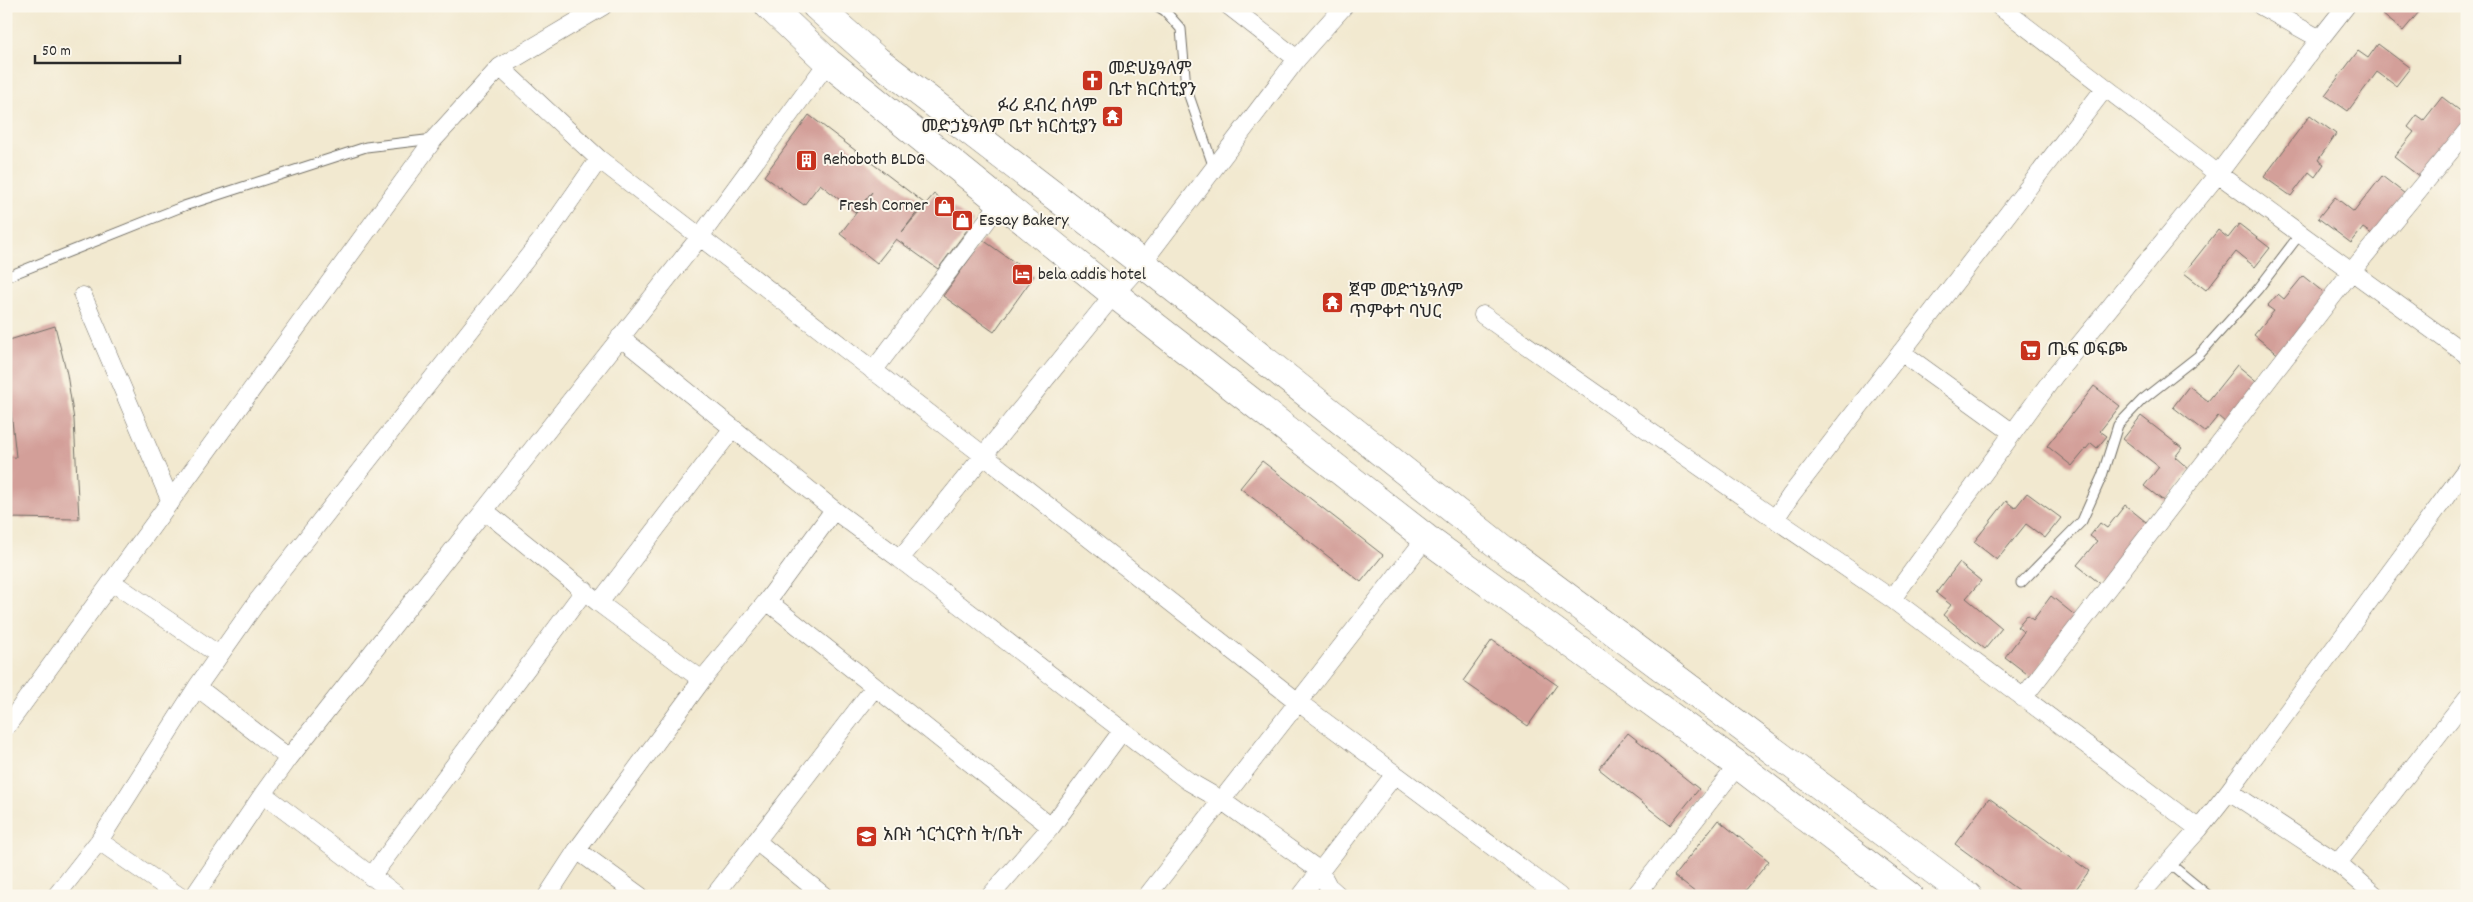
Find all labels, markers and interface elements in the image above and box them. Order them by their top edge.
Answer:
scale bar [35,32,180,64]
text: 50 m [42,41,71,63]
place label: መድሀኔዓለም ቤተ ክርስቲያን [1108,58,1197,104]
church icon: መድሀኔዓለም ቤተ ክርስቲያን [1080,68,1104,92]
place label: ፉሪ ደብረ ሰላም መድኃኔዓለም ቤተ ክርስቲያን [921,95,1097,141]
temple icon: ፉሪ ደብረ ሰላም መድኃኔዓለም ቤተ ክርስቲያን [1101,105,1125,129]
building icon: Rehoboth BLDG [795,148,819,172]
place label: Rehoboth BLDG [823,148,925,173]
place label: Fresh Corner [839,194,928,219]
shop icon: Fresh Corner [932,194,956,218]
shop icon: Essay Bakery [951,209,975,233]
place label: Essay Bakery [979,209,1069,234]
hotel icon: bela addis hotel [1010,263,1034,287]
place label: bela addis hotel [1038,263,1147,288]
place label: ጀሞ መድኀኔዓለም ጥምቀተ ባህር [1349,280,1463,326]
temple icon: ጀሞ መድኀኔዓለም ጥምቀተ ባህር [1321,290,1345,314]
supermarket icon: ጤፍ ወፍጮ [2019,339,2043,363]
place label: ጤፍ ወፍጮ [2047,339,2128,364]
school or university icon: አቡነ ጎርጎርዮስ ት/ቤት [855,824,879,848]
place label: አቡነ ጎርጎርዮስ ት/ቤት [883,824,1022,849]

